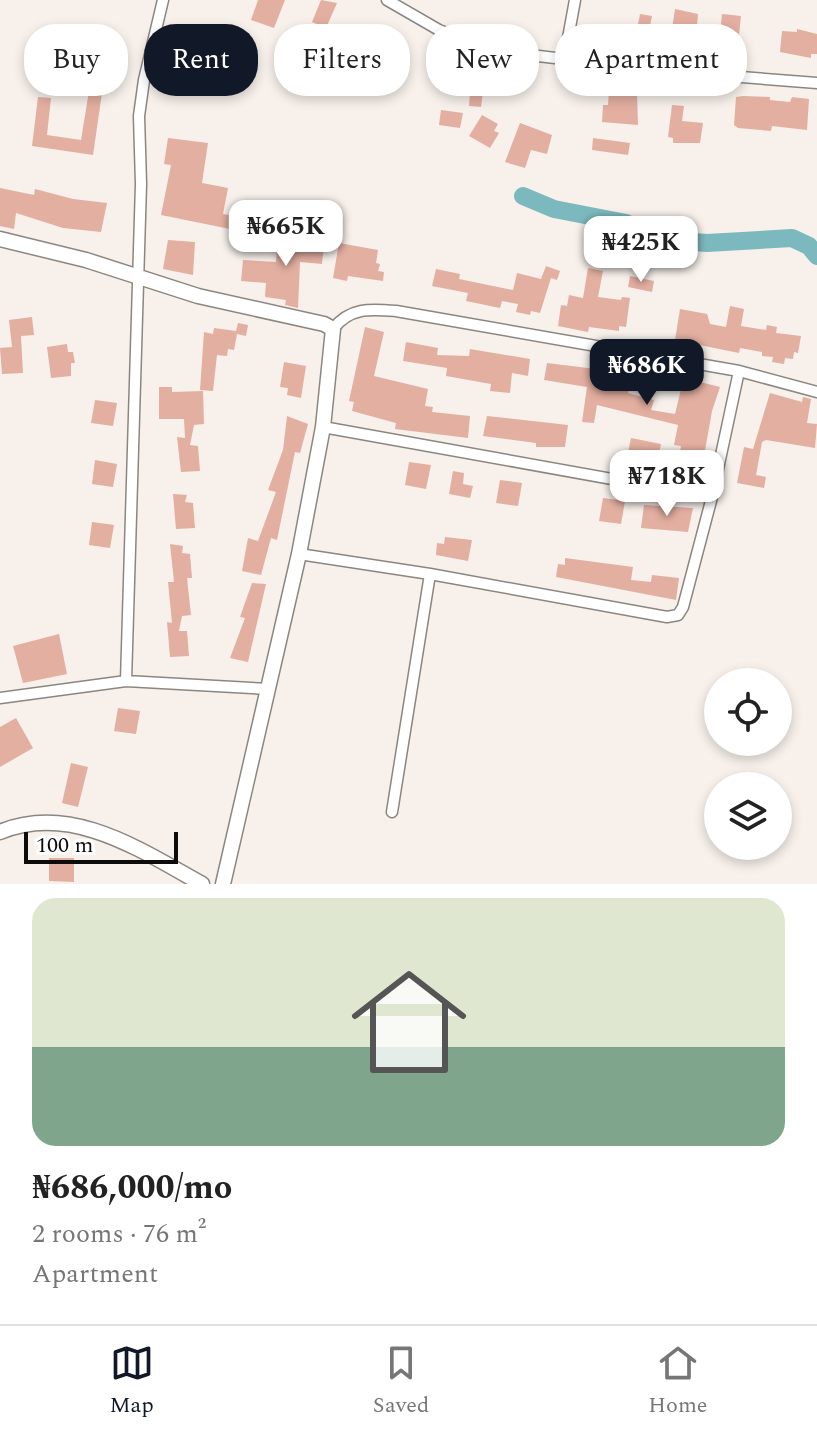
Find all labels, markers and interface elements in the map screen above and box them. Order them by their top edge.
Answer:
chip: Buy [24,24,128,96]
chip: Rent [144,24,258,96]
chip: Filters [274,24,410,96]
chip: New [426,24,539,96]
chip: Apartment [555,24,747,96]
pin: ₦665K [230,200,342,268]
text: ₦665K [247,206,325,246]
pin: ₦425K [585,216,697,284]
text: ₦425K [602,222,680,262]
pin: ₦686K [591,339,703,407]
text: ₦686K [608,345,686,385]
pin: ₦718K [611,450,723,518]
text: ₦718K [628,456,706,496]
map controls [704,668,792,860]
button: locate [704,668,792,756]
button: layers [704,772,792,860]
scale bar [24,828,178,864]
text: 100 m [36,829,93,862]
icon: home [337,950,481,1094]
text: ₦686,000/mo [32,1162,232,1214]
text: 2 rooms · 76 m² [32,1214,206,1254]
text: Apartment [32,1254,158,1294]
tab: Map [109,1341,154,1422]
tab: Saved [373,1341,429,1422]
tab: Home [648,1341,707,1422]

